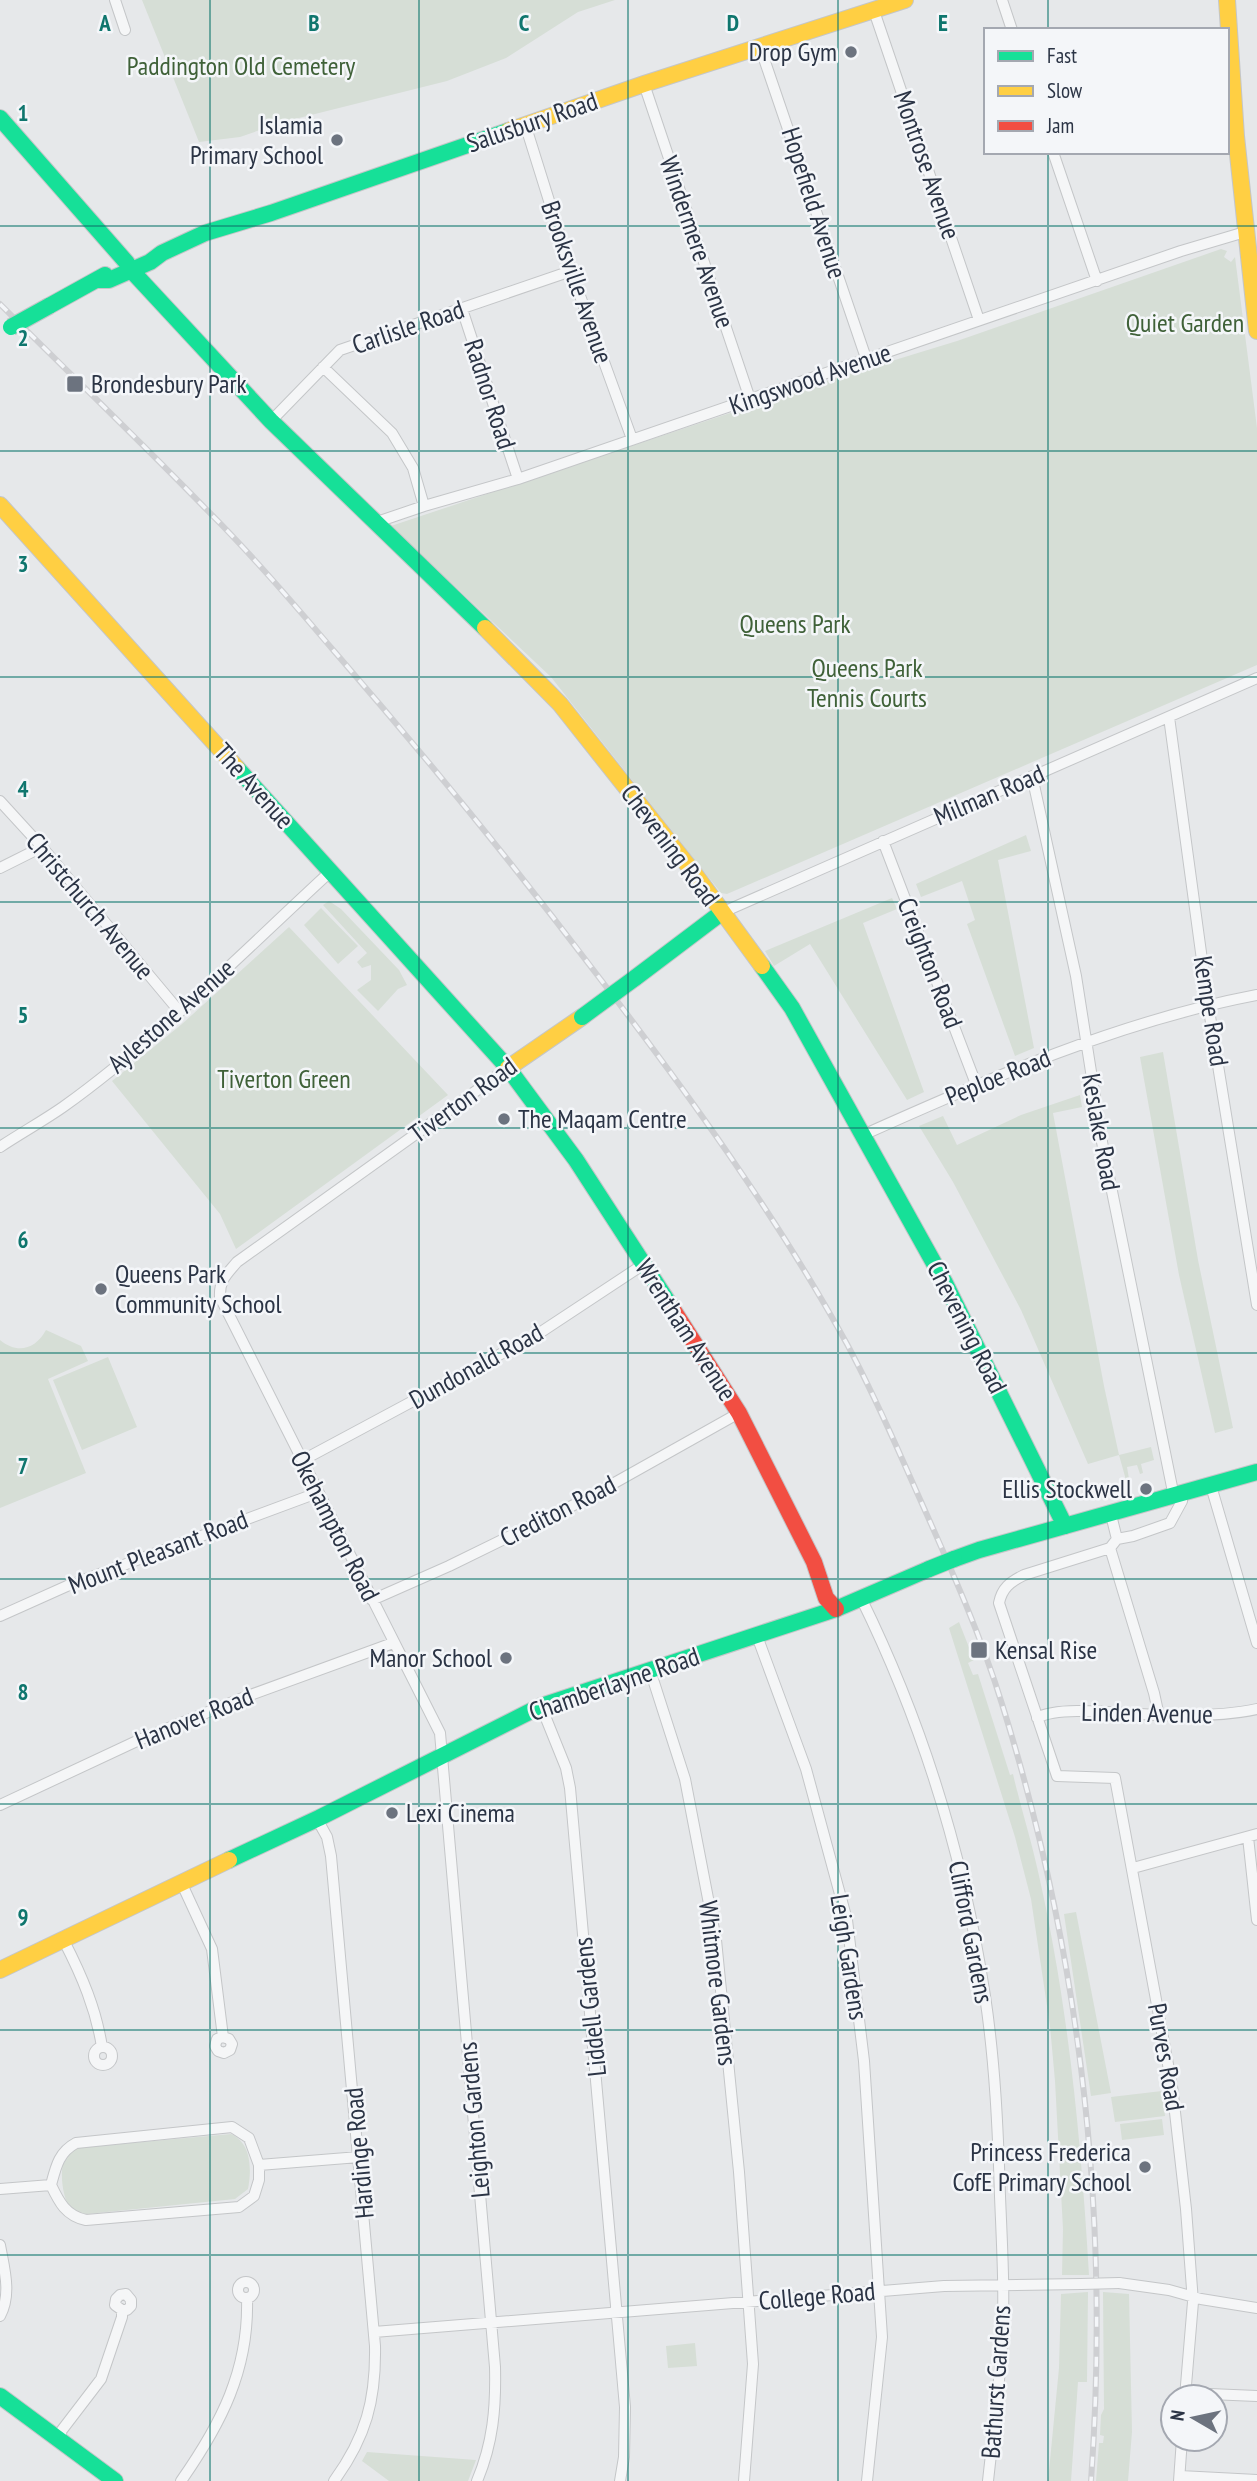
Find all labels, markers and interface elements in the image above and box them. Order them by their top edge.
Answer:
text: A [98,8,111,37]
text: B [308,8,320,37]
text: C [519,8,530,37]
text: D [727,8,739,37]
text: E [938,8,948,37]
legend [984,28,1229,154]
place label: Drop Gym [749,35,837,68]
text: Fast [1047,42,1077,69]
marker: Drop Gym [843,44,859,60]
park label: Paddington Old Cemetery [127,49,356,82]
text: Slow [1047,77,1083,104]
street label: Salusbury Road [462,84,602,159]
street label: Montrose Avenue [887,86,968,243]
text: 1 [18,98,29,127]
place label: Islamia Primary School [190,108,323,171]
text: Jam [1046,112,1074,139]
street label: Hopefield Avenue [774,123,854,283]
marker: Islamia Primary School [329,132,345,148]
street label: Windermere Avenue [653,151,742,332]
street label: Brooksville Avenue [534,196,621,368]
street label: Carlisle Road [348,292,468,361]
park label: Quiet Garden [1126,306,1244,339]
text: 2 [18,323,29,352]
street label: Radnor Road [457,335,524,453]
street label: Kingswood Avenue [724,335,895,422]
place label: Brondesbury Park [91,367,247,400]
marker: Brondesbury Park [65,374,85,394]
text: 3 [18,549,29,578]
park label: Queens Park [739,607,851,640]
park label: Queens Park Tennis Courts [807,651,927,714]
street label: The Avenue [207,736,302,835]
street label: Milman Road [929,757,1049,833]
text: 4 [18,774,29,803]
street label: Chevening Road [614,777,727,912]
street label: Christchurch Avenue [19,825,162,986]
street label: Creighton Road [890,893,970,1033]
street label: Aylestone Avenue [100,951,241,1080]
street label: Kempe Road [1186,953,1237,1069]
text: 5 [18,1000,29,1029]
street label: Peploe Road [940,1040,1055,1113]
street label: Tiverton Road [402,1049,523,1150]
park label: Tiverton Green [217,1062,351,1095]
street label: Keslake Road [1075,1071,1128,1193]
place label: The Maqam Centre [518,1102,687,1135]
marker: The Maqam Centre [496,1111,512,1127]
text: 6 [18,1225,29,1254]
street label: Wrentham Avenue [628,1253,744,1407]
street label: Chevening Road [920,1255,1015,1398]
place label: Queens Park Community School [115,1257,281,1320]
marker: Queens Park Community School [93,1281,109,1297]
street label: Dundonald Road [403,1315,548,1416]
street label: Okehampton Road [283,1445,387,1606]
text: 7 [18,1451,29,1480]
street label: Crediton Road [494,1467,621,1554]
place label: Ellis Stockwell [1002,1472,1132,1505]
marker: Ellis Stockwell [1138,1481,1154,1497]
street label: Mount Pleasant Road [63,1502,252,1601]
place label: Kensal Rise [995,1633,1097,1666]
street label: Chamberlayne Road [524,1639,703,1728]
marker: Kensal Rise [969,1640,989,1660]
place label: Manor School [369,1641,492,1674]
marker: Manor School [498,1650,514,1666]
text: 8 [18,1677,29,1706]
street label: Hanover Road [130,1679,258,1756]
street label: Linden Avenue [1081,1695,1213,1730]
place label: Lexi Cinema [406,1796,515,1829]
marker: Lexi Cinema [384,1805,400,1821]
street label: Clifford Gardens [942,1858,1001,2006]
street label: Leigh Gardens [823,1892,876,2022]
street label: Whitmore Gardens [692,1899,745,2067]
text: 9 [18,1902,29,1931]
street label: Liddell Gardens [566,1936,613,2078]
street label: Purves Road [1141,2000,1192,2113]
street label: Leighton Gardens [450,2041,497,2199]
street label: Hardinge Road [336,2086,381,2220]
place label: Princess Frederica CofE Primary School [952,2135,1131,2198]
marker: Princess Frederica CofE Primary School [1137,2159,1153,2175]
street label: College Road [757,2274,877,2317]
street label: Bathurst Gardens [974,2304,1017,2460]
north arrow [1159,2383,1229,2453]
text: N [1165,2408,1190,2422]

